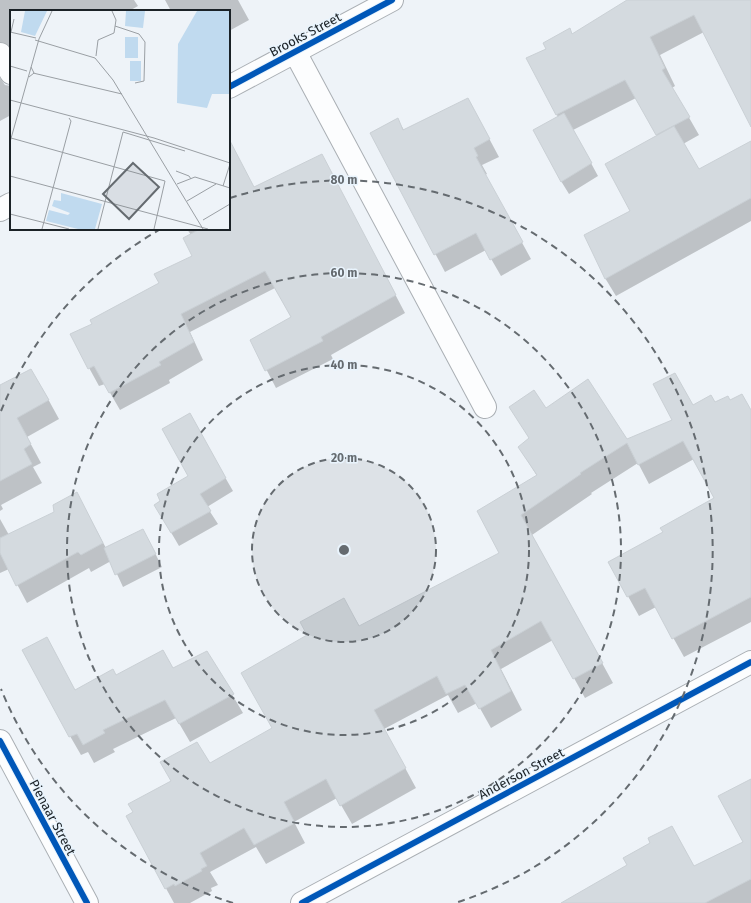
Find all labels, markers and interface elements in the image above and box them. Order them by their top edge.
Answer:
street label: Brooks Street [267,9,344,60]
inset map [10,10,230,230]
text: 80 m [331,173,357,187]
text: 60 m [331,266,357,280]
text: 40 m [331,358,357,372]
text: 20 m [331,451,357,465]
centre of rings [337,543,351,557]
street label: Anderson Street [476,744,567,802]
street label: Pienaar Street [26,777,79,858]

